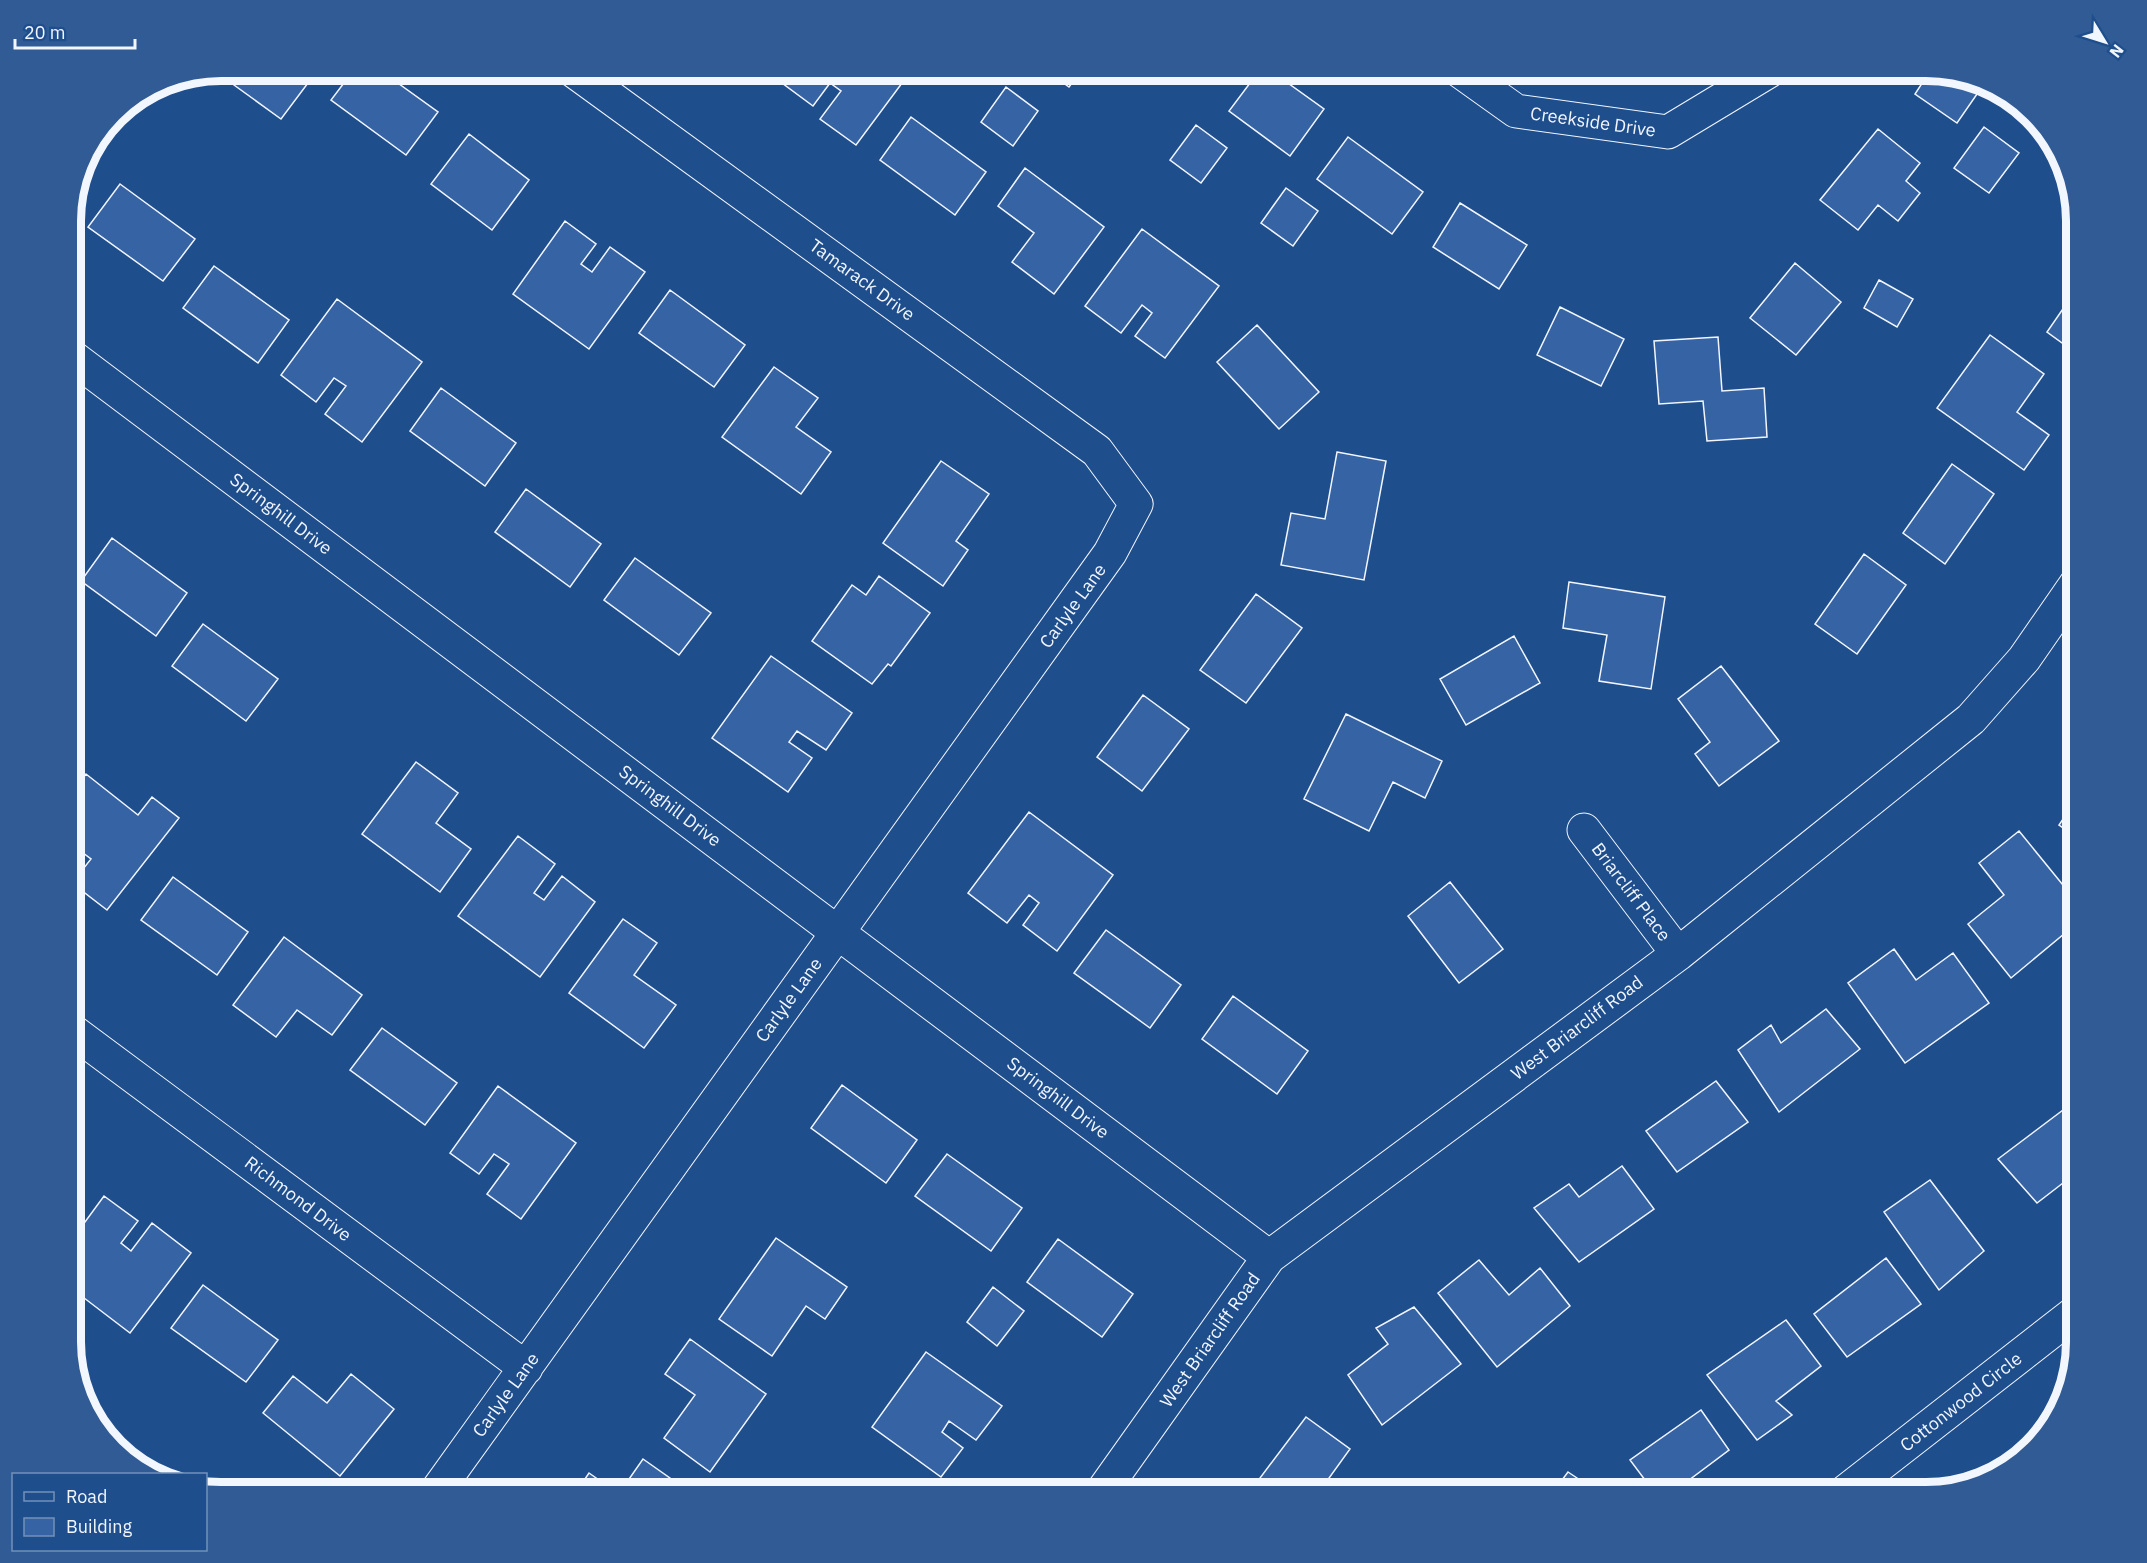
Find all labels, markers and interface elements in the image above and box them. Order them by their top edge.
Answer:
scale bar [15,12,135,50]
north arrow [2075,12,2135,72]
text: 20 m [24,21,66,44]
text: N [2105,41,2128,62]
street label: Creekside Drive [1529,101,1657,142]
street label: Tamarack Drive [805,234,920,326]
street label: Springhill Drive [226,468,337,560]
street label: Carlyle Lane [1034,559,1111,652]
street label: Springhill Drive [615,760,726,852]
street label: Briarcliff Place [1587,838,1676,946]
street label: Carlyle Lane [750,953,827,1046]
street label: West Briarcliff Road [1506,970,1647,1085]
street label: Springhill Drive [1003,1052,1114,1144]
street label: Richmond Drive [240,1151,356,1246]
street label: West Briarcliff Road [1154,1268,1265,1412]
street label: Cottonwood Circle [1895,1347,2026,1456]
street label: Carlyle Lane [467,1348,544,1441]
legend [12,1473,207,1551]
text: Road [66,1485,107,1508]
text: Building [66,1515,133,1538]

